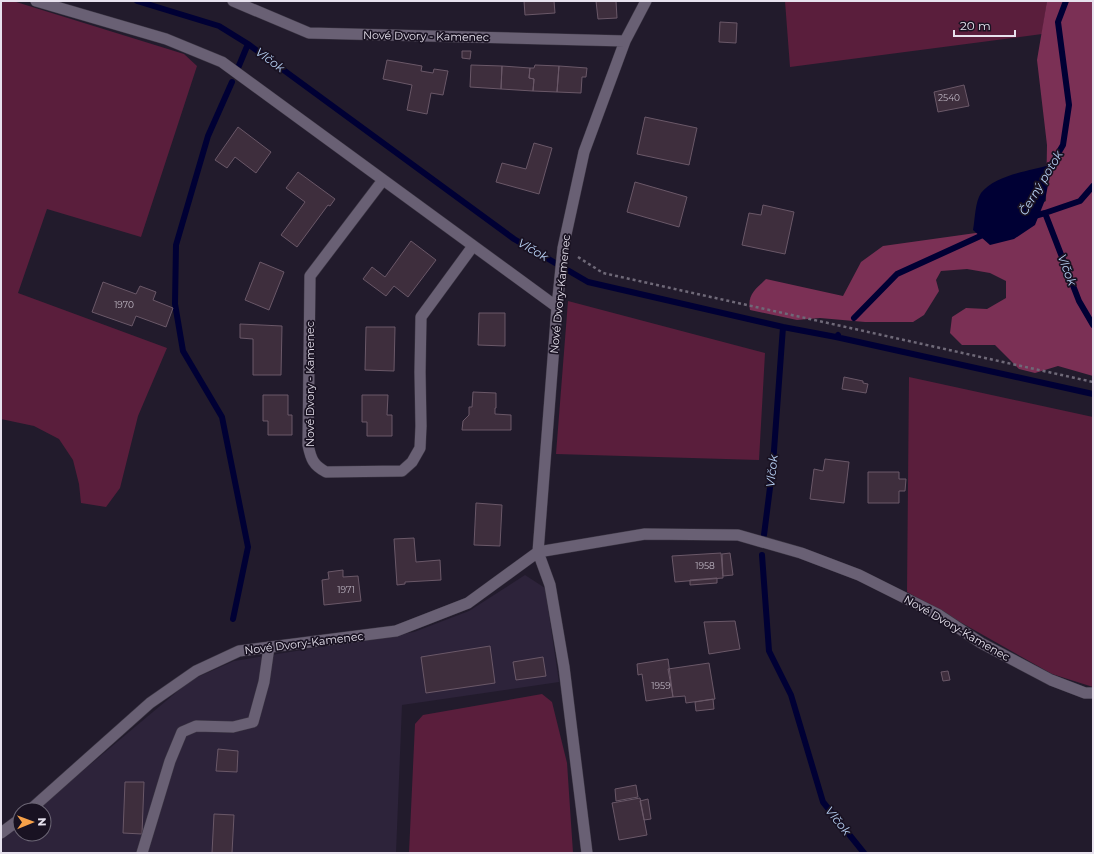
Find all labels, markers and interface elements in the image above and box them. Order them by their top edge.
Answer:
scale bar [954,12,1015,38]
text: 20 m [960,18,991,33]
street label: Nové Dvory - Kamenec [363,28,489,44]
water label: Vlčok [253,44,289,76]
house number: 2540 [938,92,960,103]
water label: Černý potok [1015,147,1066,218]
street label: Nové Dvory-Kamenec [547,234,573,354]
water label: Vlčok [515,235,552,265]
water label: Vlčok [1055,252,1081,289]
house number: 1970 [114,299,134,310]
street label: Nové Dvory - Kamenec [303,321,317,447]
water label: Vlčok [762,453,781,488]
house number: 1958 [695,560,715,571]
house number: 1971 [337,584,355,595]
street label: Nové Dvory-Kamenec [902,592,1012,664]
street label: Nové Dvory-Kamenec [244,629,364,657]
house number: 1959 [651,680,671,691]
north arrow [12,802,52,842]
water label: Vlčok [822,803,855,839]
text: N [35,817,49,826]

